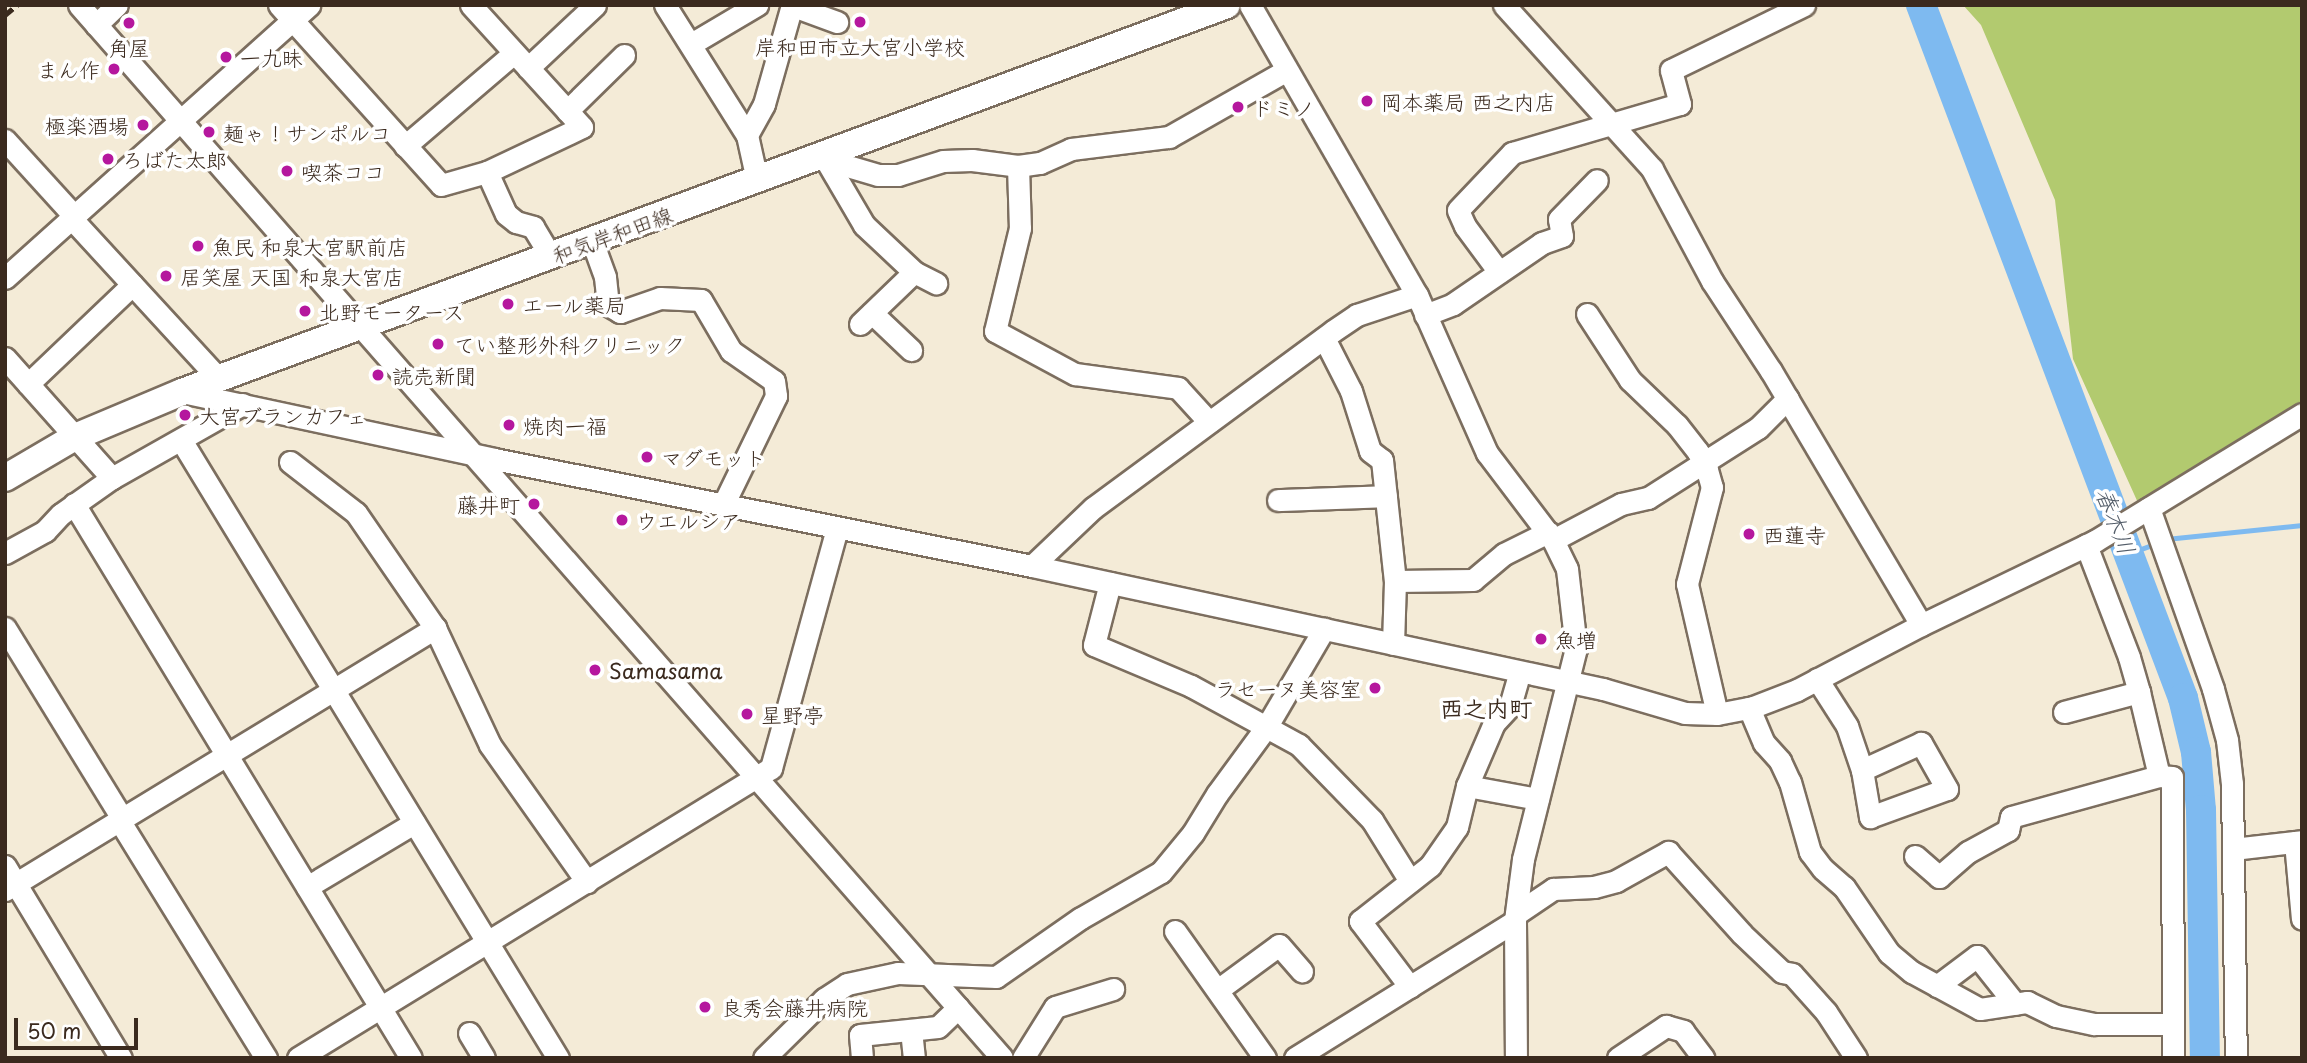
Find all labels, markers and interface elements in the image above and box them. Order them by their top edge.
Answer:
marker: 岸和田市立大宮小学校 [852,14,868,30]
marker: 角屋 [121,15,137,31]
place label: 岸和田市立大宮小学校 [755,33,965,59]
place label: 角屋 [108,34,150,60]
place label: 一九昧 [240,44,303,70]
marker: 一九昧 [218,49,234,65]
place label: まん作 [37,56,100,82]
marker: まん作 [106,61,122,77]
place label: 岡本薬局 西之内店 [1381,88,1556,114]
marker: 岡本薬局 西之内店 [1359,93,1375,109]
place label: ドミノ [1252,94,1315,120]
marker: ドミノ [1230,99,1246,115]
place label: 極楽酒場 [45,112,129,138]
marker: 極楽酒場 [135,117,151,133]
place label: 麺ゃ！サンポルコ [223,119,391,145]
marker: 麺ゃ！サンポルコ [201,124,217,140]
place label: ろばた太郎 [122,146,227,172]
marker: ろばた太郎 [100,151,116,167]
place label: 喫茶ココ [301,158,385,184]
marker: 喫茶ココ [279,163,295,179]
street label: 和気岸和田線 [548,201,676,267]
place label: 魚民 和泉大宮駅前店 [212,233,408,259]
marker: 魚民 和泉大宮駅前店 [190,238,206,254]
place label: 居笑屋 天国 和泉大宮店 [180,263,404,289]
marker: 居笑屋 天国 和泉大宮店 [158,268,174,284]
place label: エール薬局 [522,291,627,317]
marker: エール薬局 [500,296,516,312]
place label: 北野モータース [319,298,466,324]
marker: 北野モータース [297,303,313,319]
place label: てい整形外科クリニック [454,331,685,357]
marker: てい整形外科クリニック [428,334,448,354]
place label: 読売新聞 [392,362,476,388]
marker: 読売新聞 [370,367,386,383]
place label: 大宮ブランカフェ [199,402,367,428]
marker: 大宮ブランカフェ [177,407,193,423]
place label: 焼肉一福 [523,412,607,438]
marker: 焼肉一福 [501,417,517,433]
place label: マダモット [661,444,766,470]
marker: マダモット [639,449,655,465]
water label: 春木川 [2091,484,2141,558]
place label: 藤井町 [457,491,520,517]
marker: 藤井町 [526,496,542,512]
place label: ウエルシア [636,507,741,533]
marker: ウエルシア [614,512,630,528]
place label: 西蓮寺 [1763,521,1826,547]
marker: 西蓮寺 [1741,526,1757,542]
place label: 魚増 [1555,626,1597,652]
marker: 魚増 [1533,631,1549,647]
place label: Samasama [609,657,722,683]
marker: Samasama [587,662,603,678]
place label: ラセーヌ美容室 [1214,675,1361,701]
marker: ラセーヌ美容室 [1367,680,1383,696]
district label: 西之内町 [1440,694,1532,722]
place label: 星野亭 [761,701,824,727]
marker: 星野亭 [739,706,755,722]
place label: 良秀会藤井病院 [721,994,868,1020]
marker: 良秀会藤井病院 [695,997,715,1017]
scale bar [18,1004,142,1048]
text: 50 m [27,1014,81,1046]

